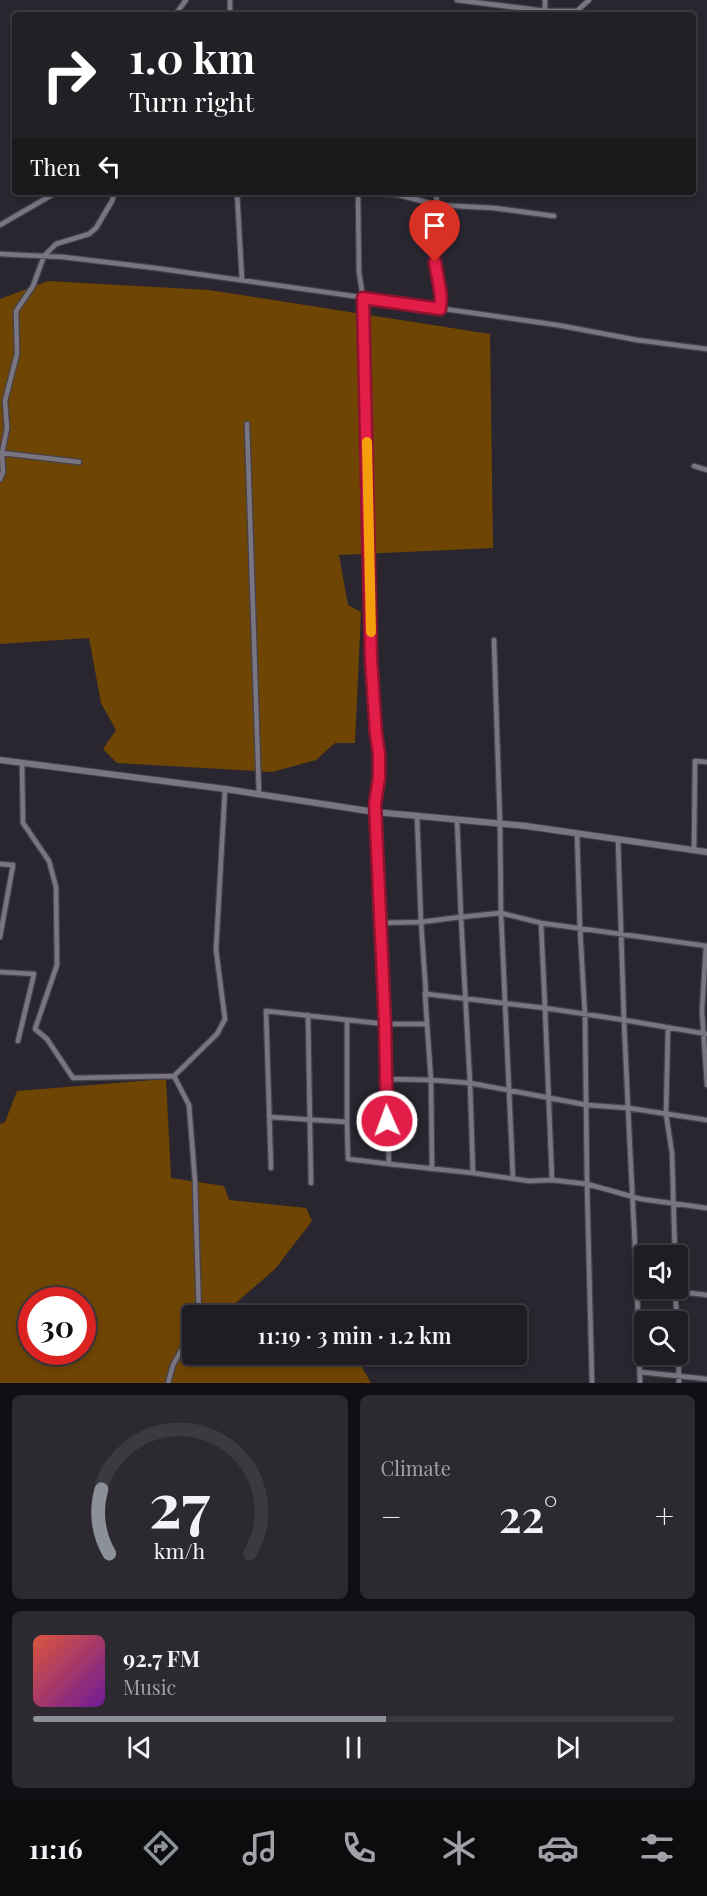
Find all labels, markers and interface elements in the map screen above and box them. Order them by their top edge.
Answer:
text: 1.0 km [129,29,255,85]
icon: right [30,36,108,114]
text: Turn right [129,83,254,119]
icon: left [93,150,126,183]
text: Then [30,152,81,182]
pin [409,200,460,262]
icon: arrive [418,209,451,242]
position arrow [355,1089,419,1153]
map controls [634,1245,688,1365]
button: sound [634,1245,688,1299]
speed limit sign: 30 [18,1287,96,1365]
button: search [634,1311,688,1365]
text: 11:19 · 3 min · 1.2 km [257,1320,452,1350]
text: Climate [381,1454,451,1481]
text: 27 [149,1460,211,1544]
text: 22° [499,1484,558,1544]
text: − [381,1493,402,1537]
text: + [655,1493,674,1537]
text: km/h [154,1536,206,1564]
text: 92.7 FM [123,1643,200,1673]
text: Music [123,1673,176,1700]
icon: previous [123,1731,156,1764]
icon: pause [337,1731,370,1764]
icon: next [551,1731,584,1764]
icon: directions [140,1827,182,1869]
icon: music [239,1827,281,1869]
icon: phone [338,1827,380,1869]
icon: climate [438,1827,480,1869]
icon: car [537,1827,579,1869]
icon: filters [636,1827,678,1869]
text: 11:16 [29,1830,83,1866]

